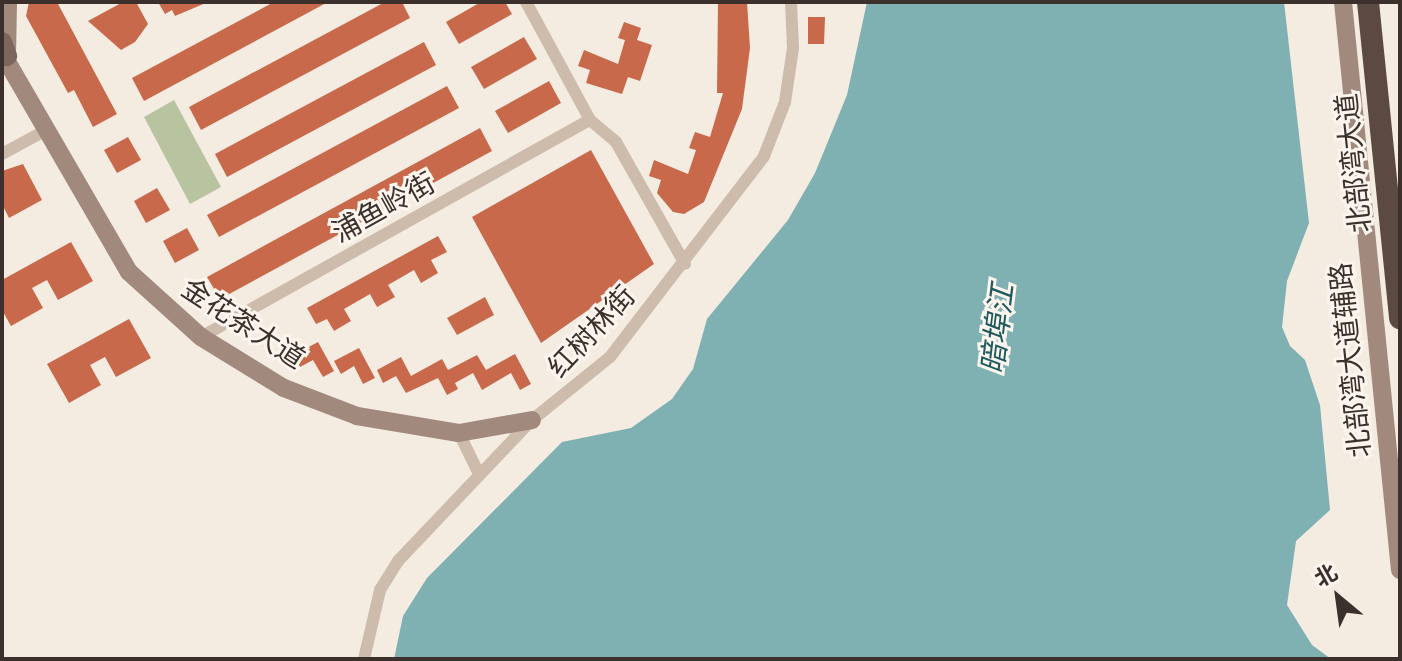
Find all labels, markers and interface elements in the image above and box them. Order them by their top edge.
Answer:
street label: 北部湾大道 [1330,92,1378,234]
street label: 浦鱼岭街 [327,166,441,250]
street label: 北部湾大道辅路 [1324,261,1378,459]
street label: 金花茶大道 [175,272,311,376]
street label: 红树林街 [542,280,642,384]
water label: 暗埠江 [976,282,1022,376]
north arrow [1298,557,1378,637]
text: 北 [1310,558,1342,593]

